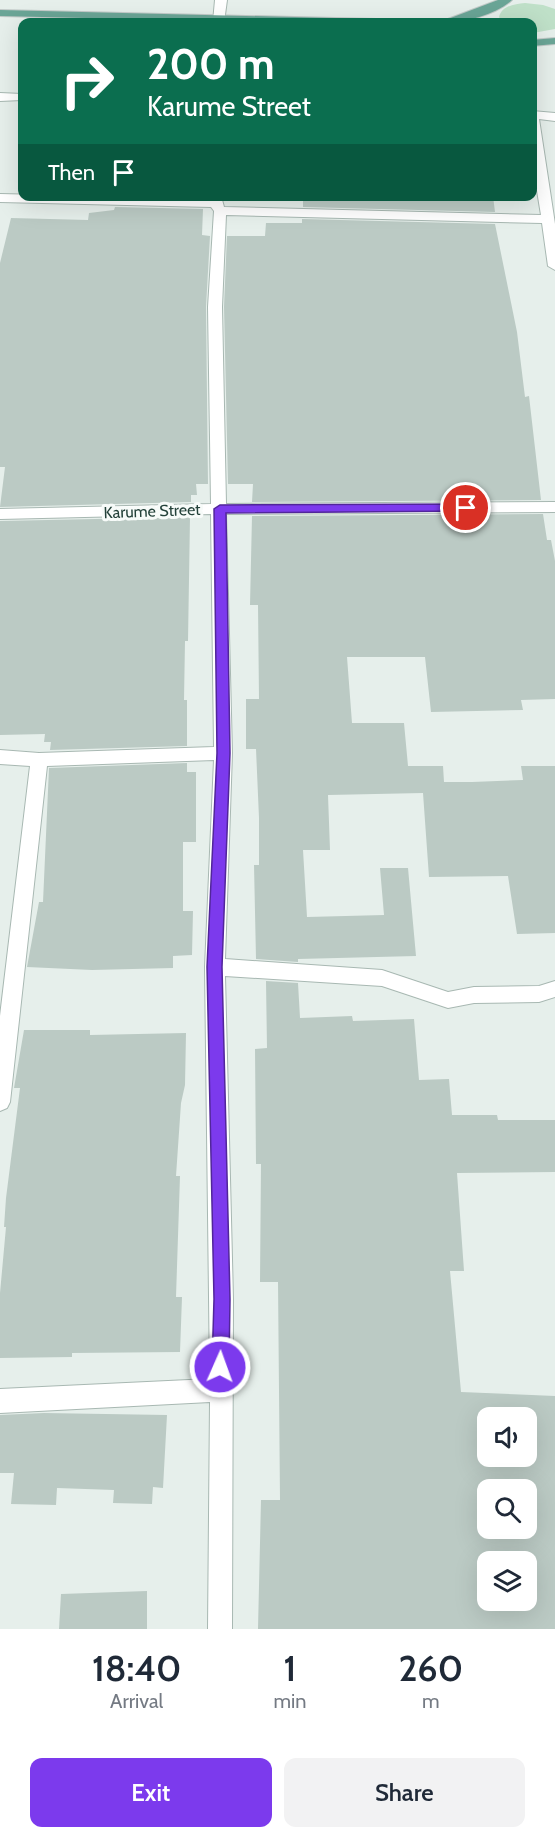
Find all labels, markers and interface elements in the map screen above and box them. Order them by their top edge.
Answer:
text: 200 m [147,38,274,90]
icon: right [48,42,126,120]
text: Karume Street [147,90,311,123]
icon: arrive [107,156,140,189]
text: Then [48,159,95,186]
pin [440,482,491,533]
icon: arrive [449,491,482,524]
street label: Karume Street [103,500,201,522]
position arrow [188,1335,252,1399]
map controls [477,1407,537,1611]
button: sound [477,1407,537,1467]
button: search [477,1479,537,1539]
button: layers [477,1551,537,1611]
text: 18:40 [92,1646,181,1690]
text: 1 [284,1646,296,1690]
text: 260 [398,1646,463,1690]
text: Arrival [110,1689,163,1713]
text: min [273,1689,306,1713]
text: m [422,1689,439,1713]
button: Exit [30,1758,272,1827]
button: Share [284,1758,525,1827]

